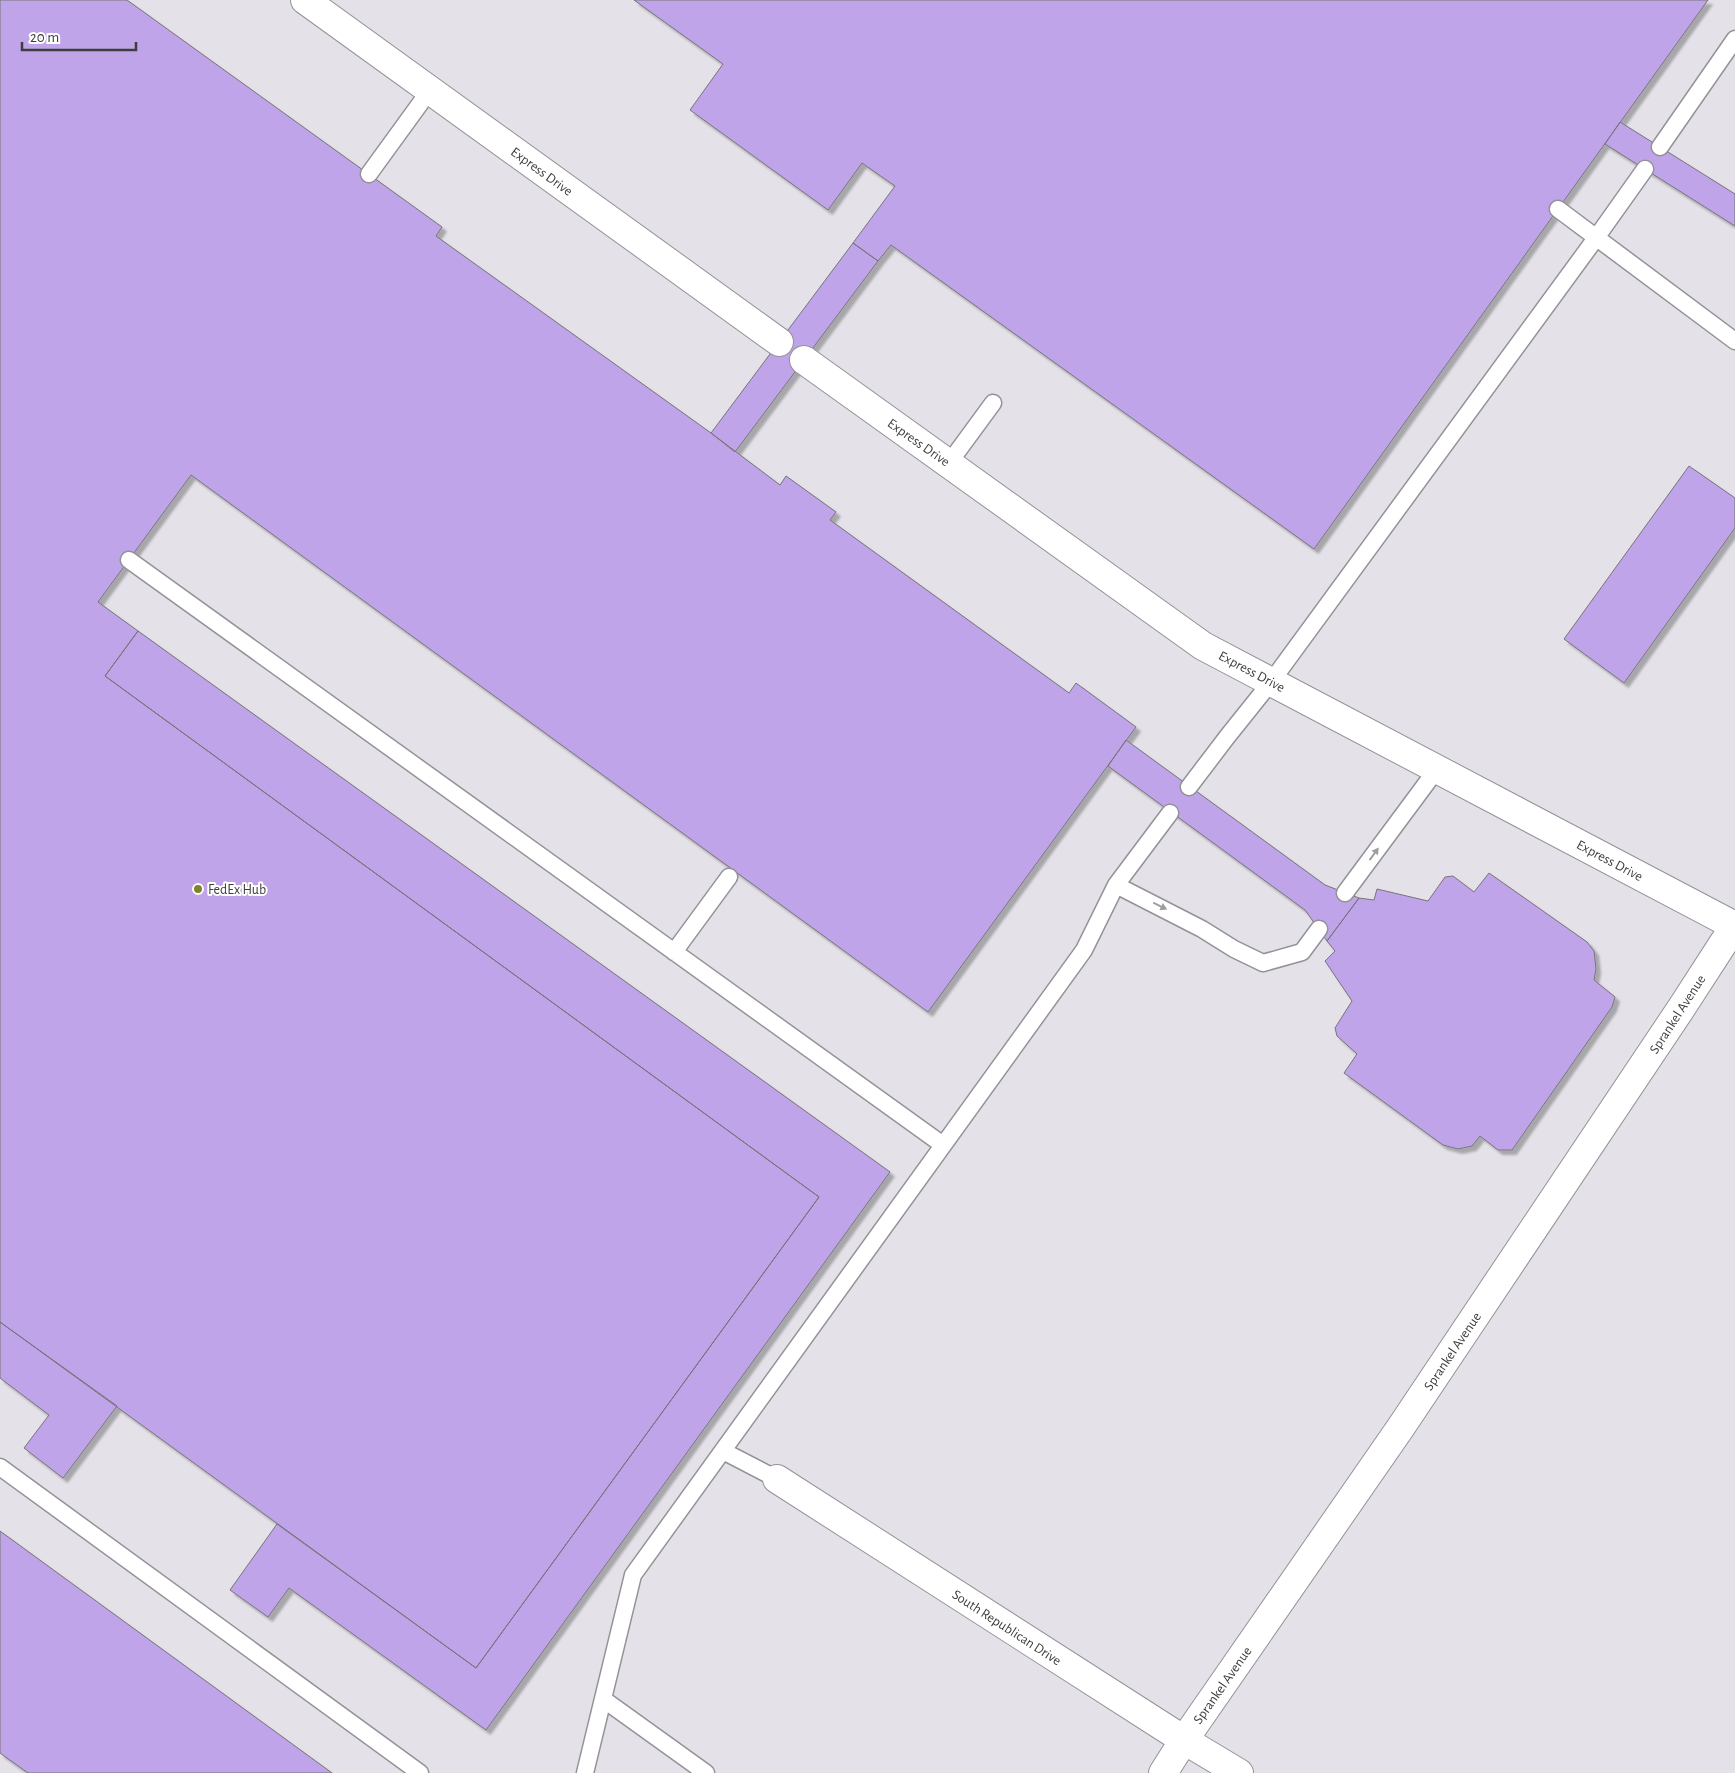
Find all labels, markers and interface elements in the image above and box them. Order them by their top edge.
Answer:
scale bar [22,20,136,52]
text: 20 m [30,30,59,45]
street label: Express Drive [508,145,575,199]
street label: Express Drive [885,416,952,469]
street label: Express Drive [1216,649,1287,695]
street label: Express Drive [1574,838,1645,884]
one-way arrow [1369,847,1379,860]
marker: FedEx Hub [192,883,204,895]
place label: FedEx Hub [208,883,266,897]
one-way arrow [1152,902,1167,911]
street label: Sprankel Avenue [1647,973,1708,1056]
street label: Sprankel Avenue [1422,1310,1484,1393]
street label: South Republican Drive [950,1587,1063,1668]
street label: Sprankel Avenue [1191,1644,1255,1727]

